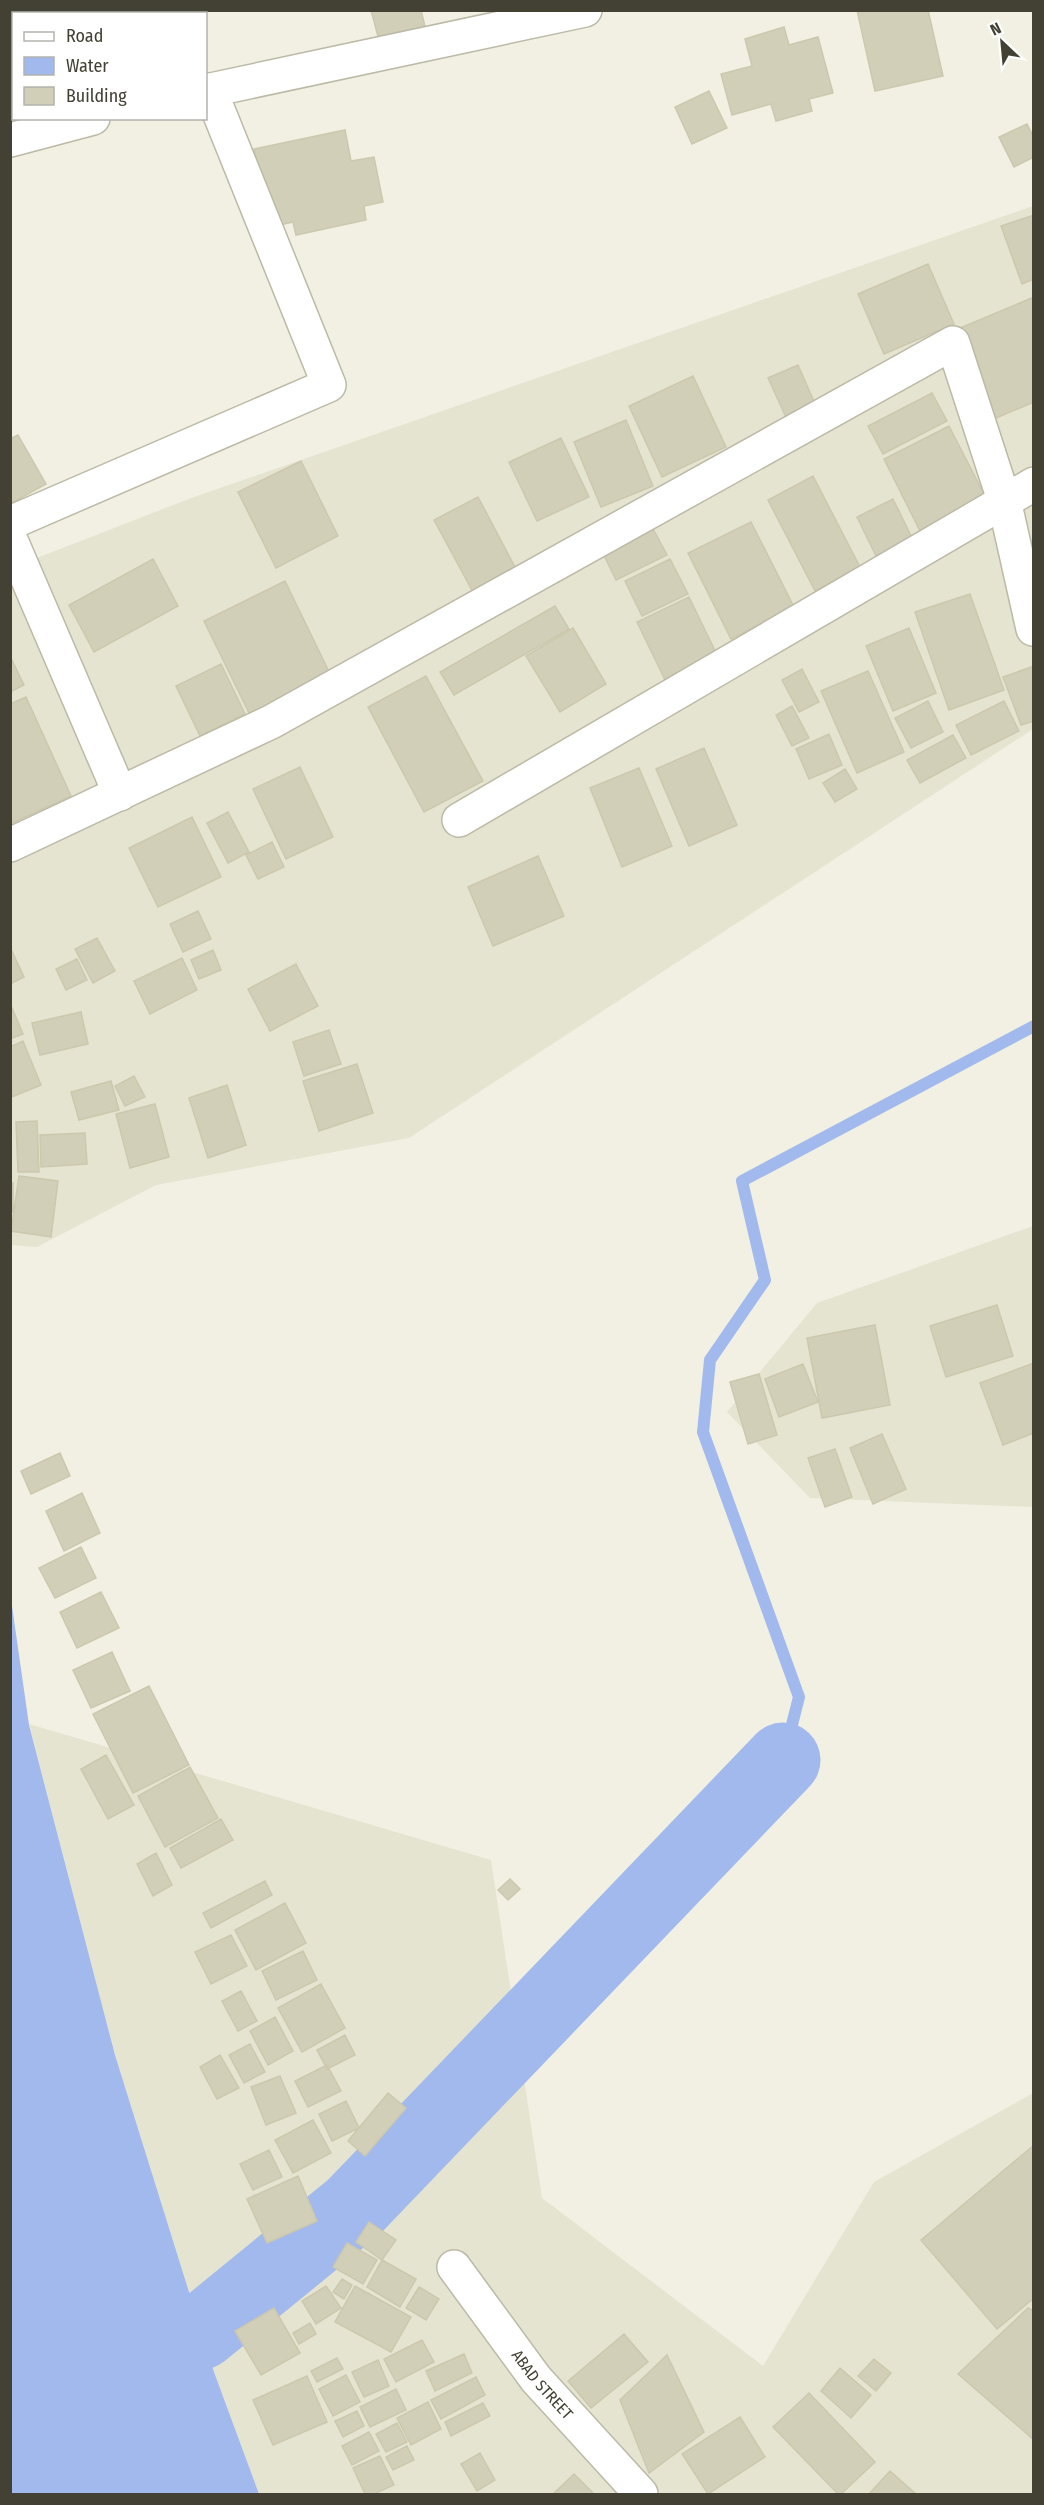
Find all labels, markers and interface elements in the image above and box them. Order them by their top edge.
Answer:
legend [12,12,207,120]
north arrow [972,12,1032,72]
text: N [987,18,1004,40]
text: Road [66,25,103,47]
text: Water [66,55,109,77]
text: Building [66,85,127,107]
street label: ABAD STREET [508,2346,578,2423]

